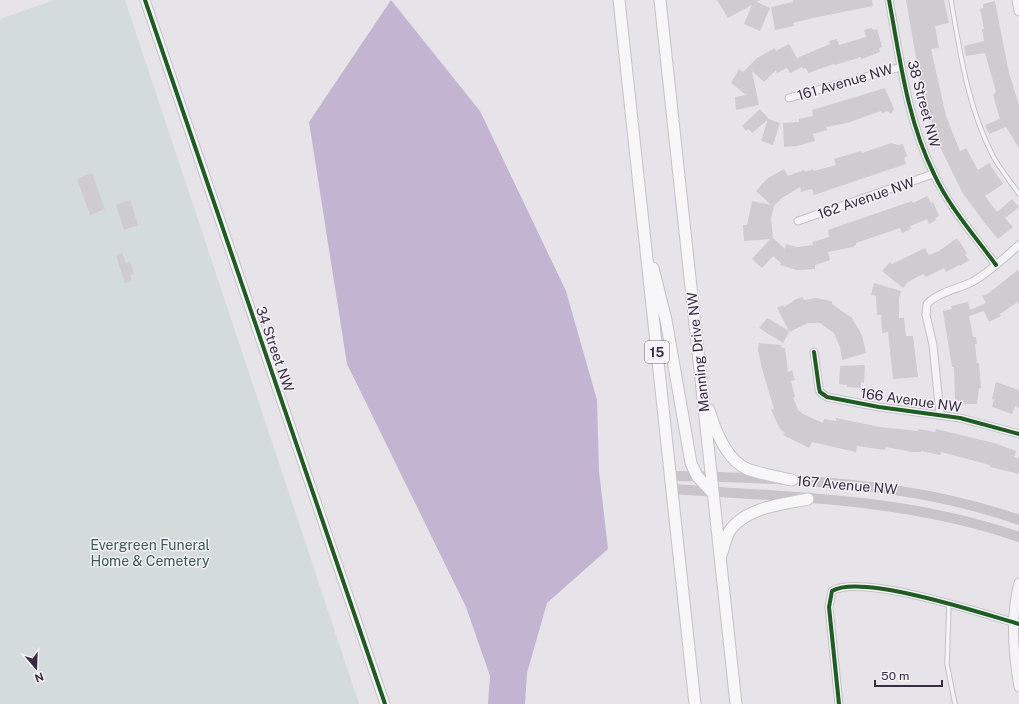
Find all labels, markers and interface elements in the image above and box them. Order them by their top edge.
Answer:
street label: 38 Street NW [905,59,943,150]
street label: 161 Avenue NW [795,61,895,103]
street label: 162 Avenue NW [815,174,917,222]
street label: Manning Drive NW [684,290,712,413]
street label: 34 Street NW [253,304,297,394]
road number: 15 [645,341,669,363]
street label: 166 Avenue NW [860,385,963,415]
street label: 167 Avenue NW [796,473,899,497]
park label: Evergreen Funeral Home & Cemetery [90,537,210,569]
north arrow [16,648,56,688]
scale bar [875,662,942,688]
text: 50 m [881,669,909,683]
text: N [33,670,45,685]

